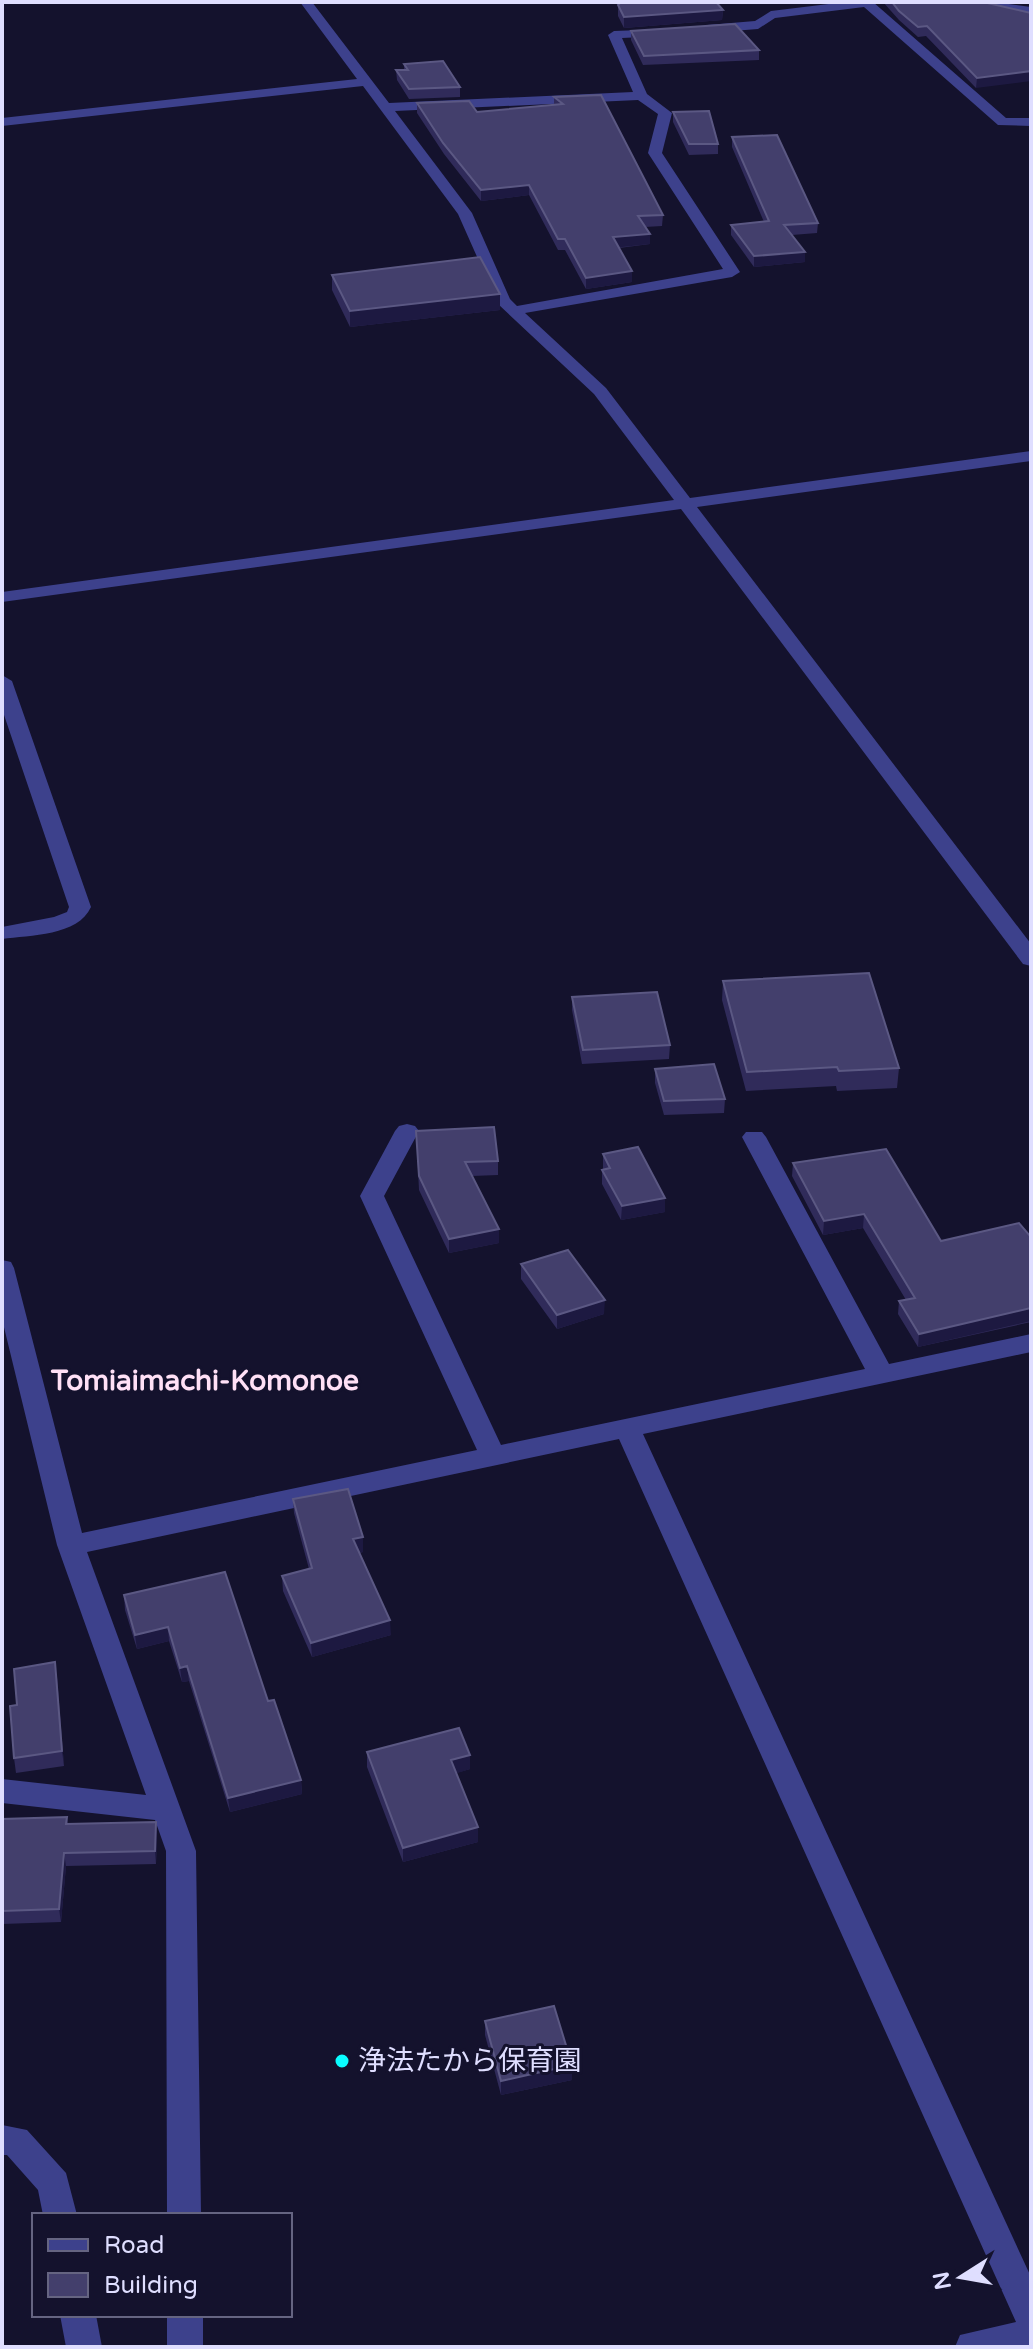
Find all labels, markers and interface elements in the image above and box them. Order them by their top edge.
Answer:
district label: Tomiaimachi-Komonoe [50,1364,359,1398]
place label: 浄法たから保育園 [358,2044,582,2078]
marker: 浄法たから保育園 [333,2052,351,2070]
legend [32,2213,292,2317]
text: Road [104,2231,164,2260]
north arrow [921,2237,1001,2317]
text: N [928,2269,957,2292]
text: Building [104,2271,198,2300]

